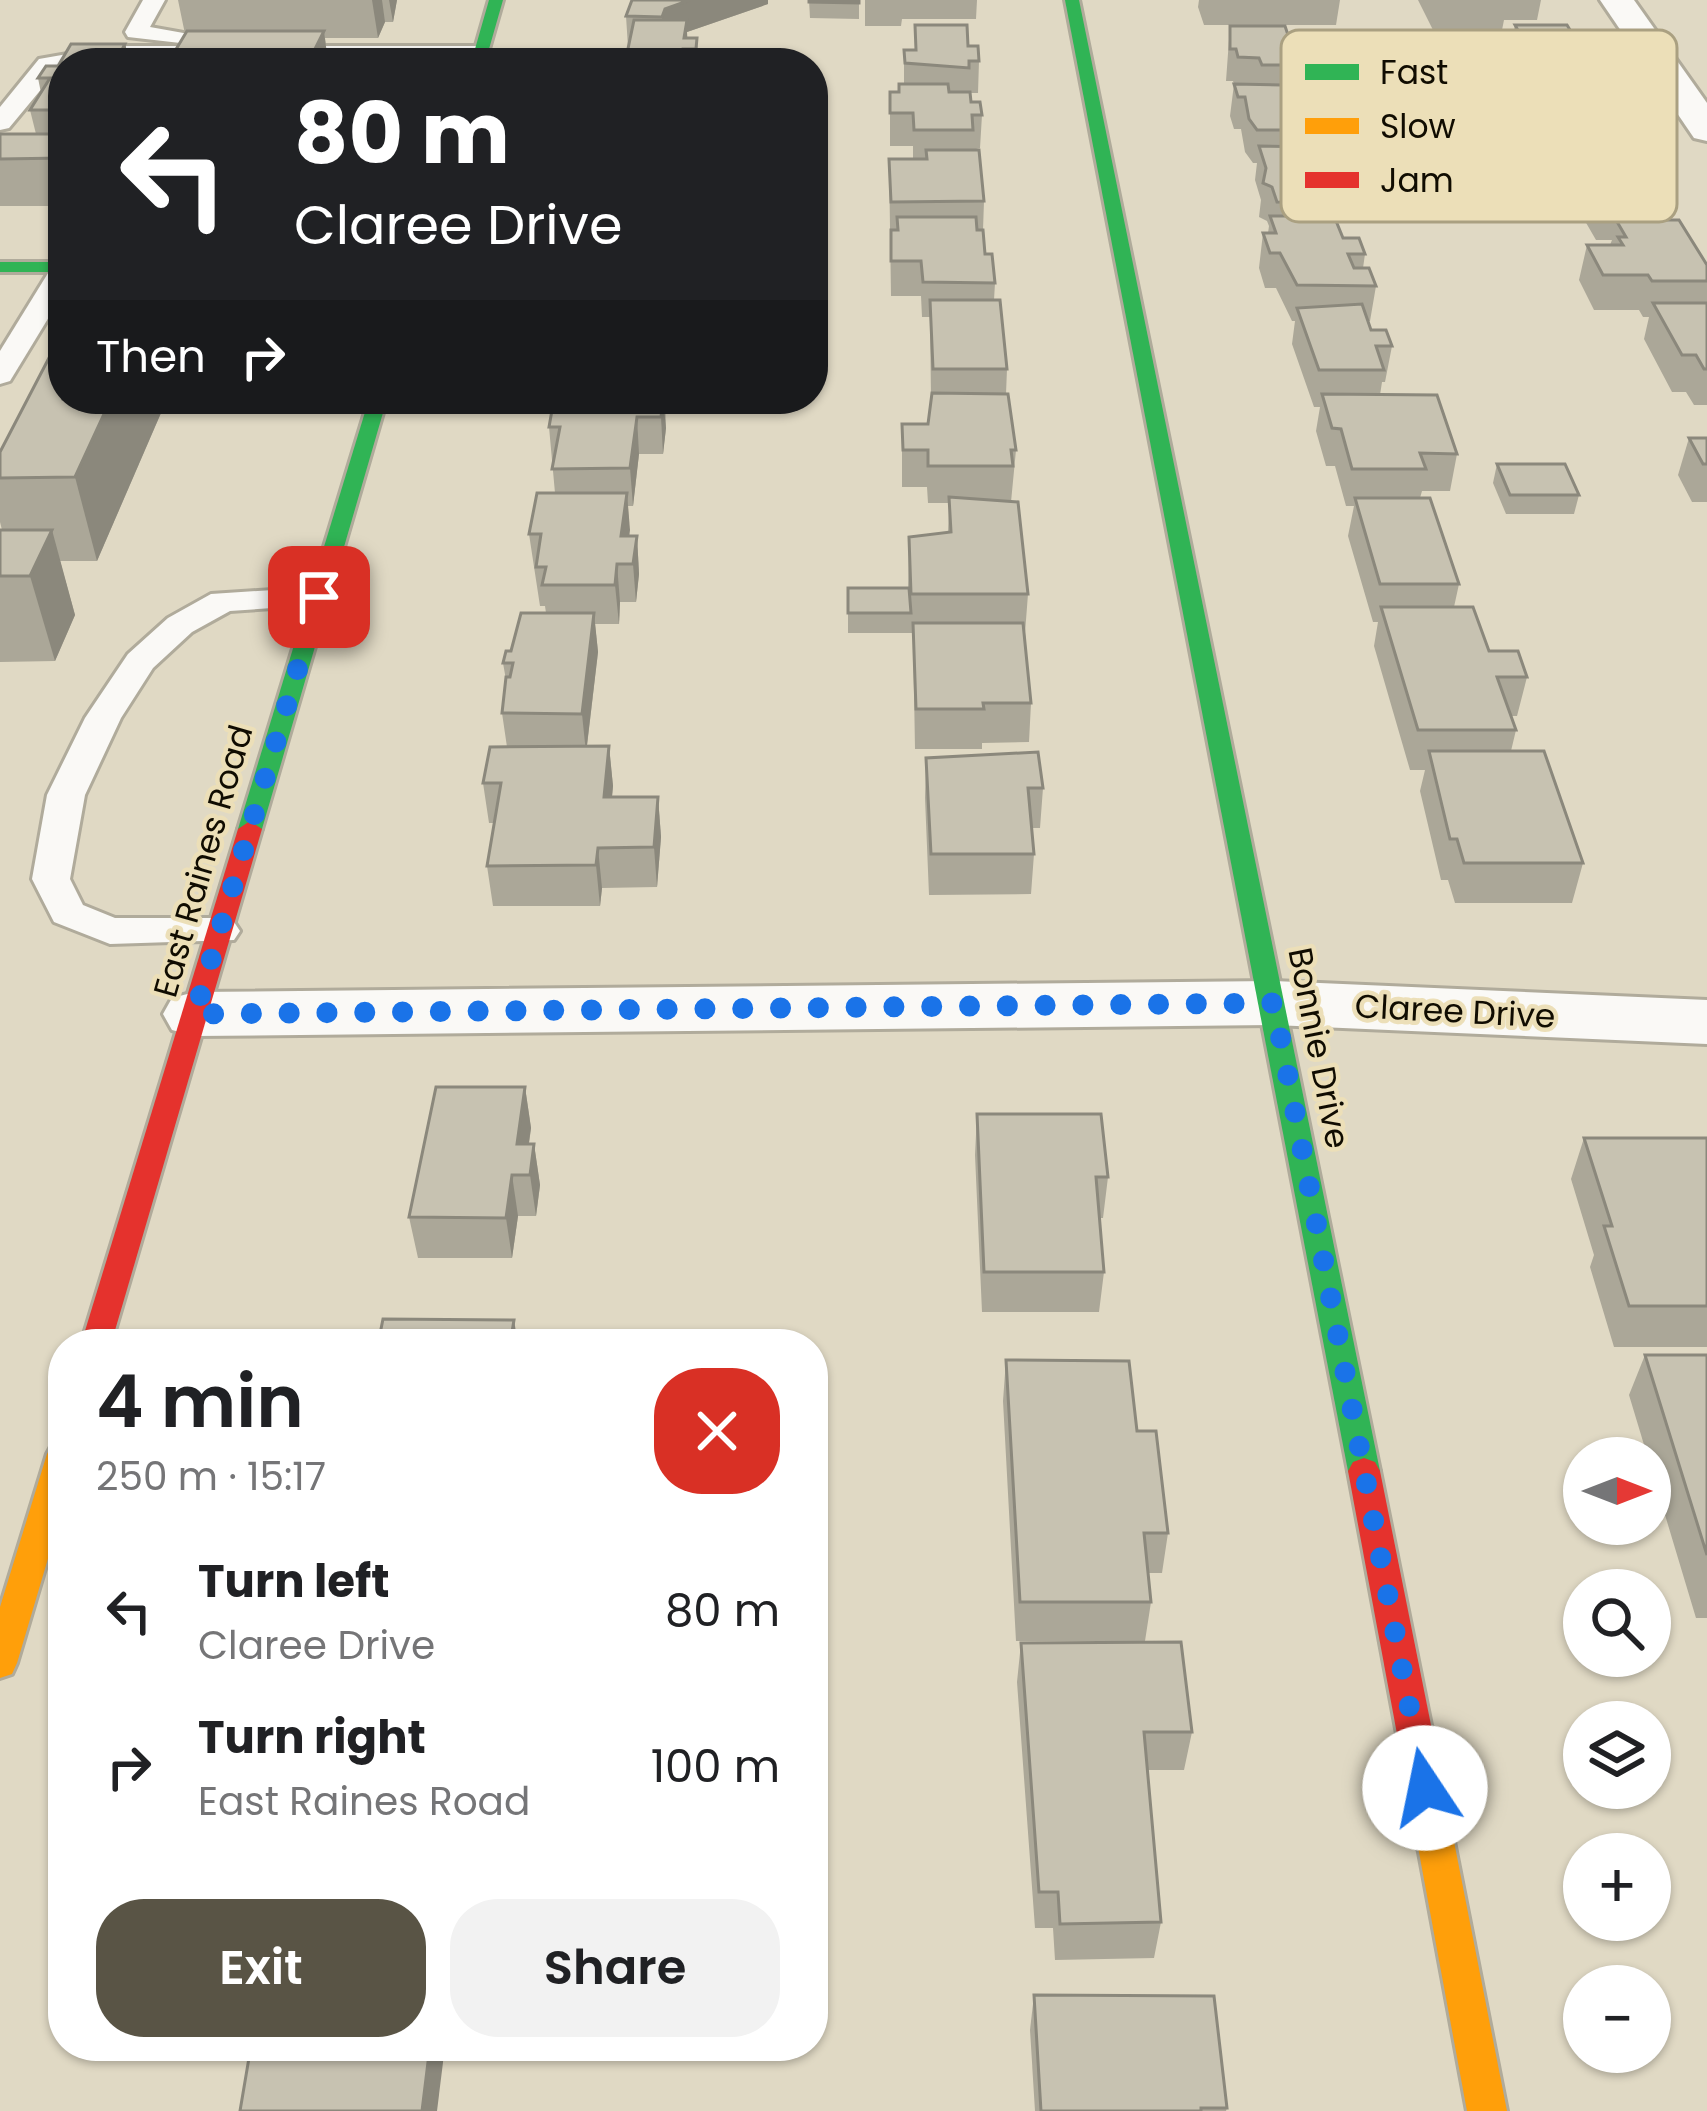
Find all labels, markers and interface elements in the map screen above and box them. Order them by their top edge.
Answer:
legend [1281,30,1677,222]
text: Fast [1380,49,1448,96]
text: 80 m [294,75,510,192]
icon: left [96,96,252,252]
text: Slow [1380,103,1456,150]
text: Jam [1380,157,1454,204]
text: Claree Drive [294,187,622,263]
icon: right [230,324,296,390]
text: Then [96,325,206,388]
pin [268,546,370,648]
icon: arrive [286,564,352,630]
street label: East Raines Road [142,719,264,1003]
street label: Bonnie Drive [1276,944,1362,1152]
street label: Claree Drive [1354,982,1556,1040]
text: 4 min [96,1351,304,1452]
button: close [654,1368,780,1494]
north arrow [1563,1437,1671,1545]
map controls [1563,1437,1671,2073]
text: 250 m · 15:17 [96,1449,326,1504]
text: Turn left [198,1550,390,1613]
button: search [1563,1569,1671,1677]
icon: left [96,1578,162,1644]
text: 80 m [665,1579,780,1642]
text: Claree Drive [198,1618,435,1673]
button: layers [1563,1701,1671,1809]
text: Turn right [198,1706,426,1769]
position arrow [1362,1725,1488,1851]
icon: right [96,1734,162,1800]
text: 100 m [651,1735,780,1798]
text: East Raines Road [198,1774,530,1829]
button: + [1563,1833,1671,1941]
button: Exit [96,1899,426,2037]
button: Share [450,1899,780,2037]
button: − [1563,1965,1671,2073]

